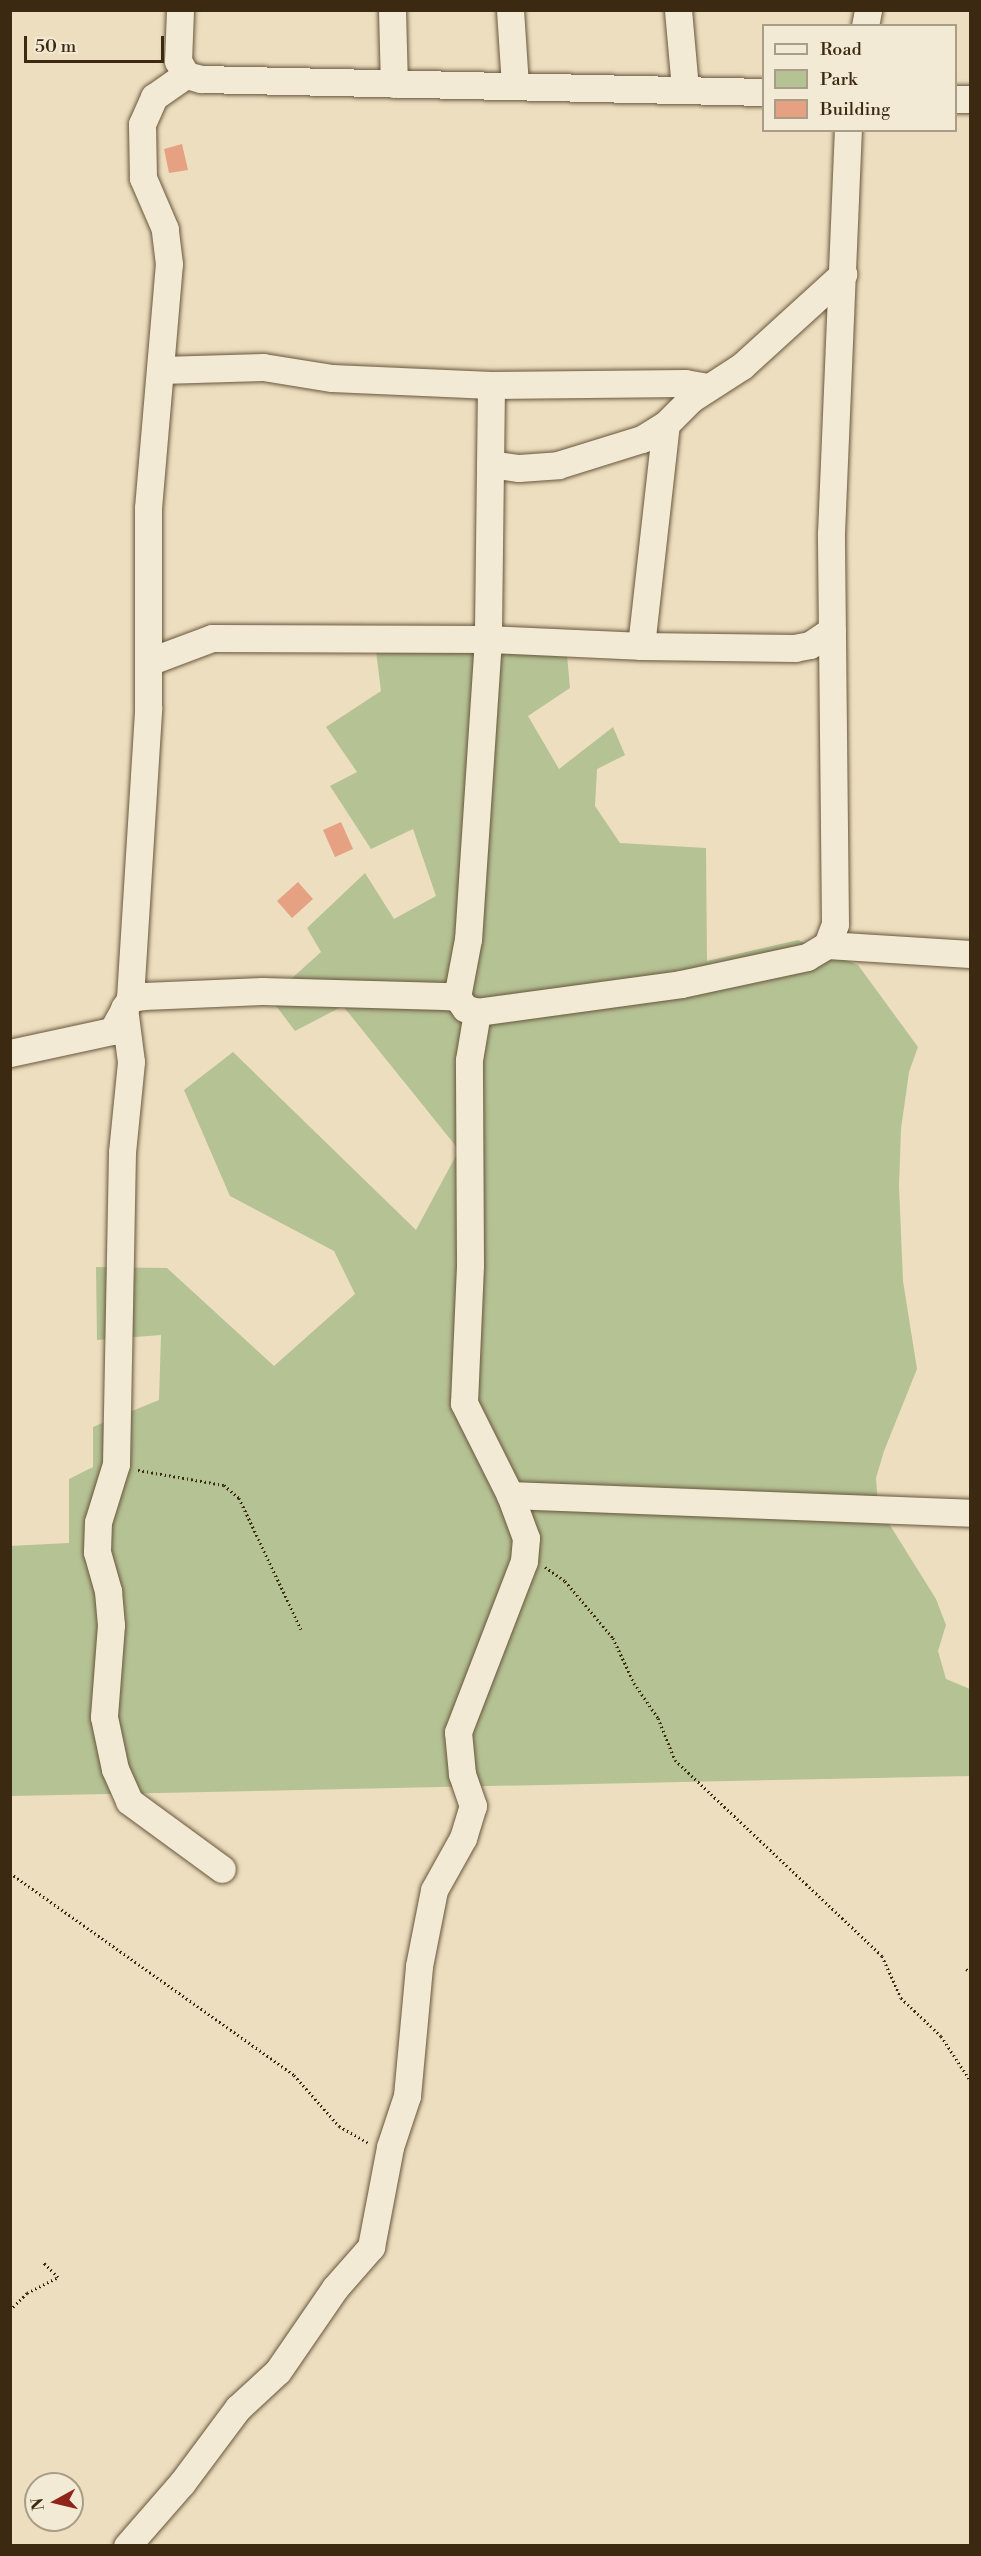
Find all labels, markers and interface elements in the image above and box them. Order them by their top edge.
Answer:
scale bar [27,24,166,62]
legend [762,24,957,132]
text: 50 m [35,35,76,58]
text: Road [820,38,862,61]
text: Park [820,68,857,91]
text: Building [820,98,890,121]
north arrow [24,2472,84,2532]
text: N [27,2497,49,2512]

